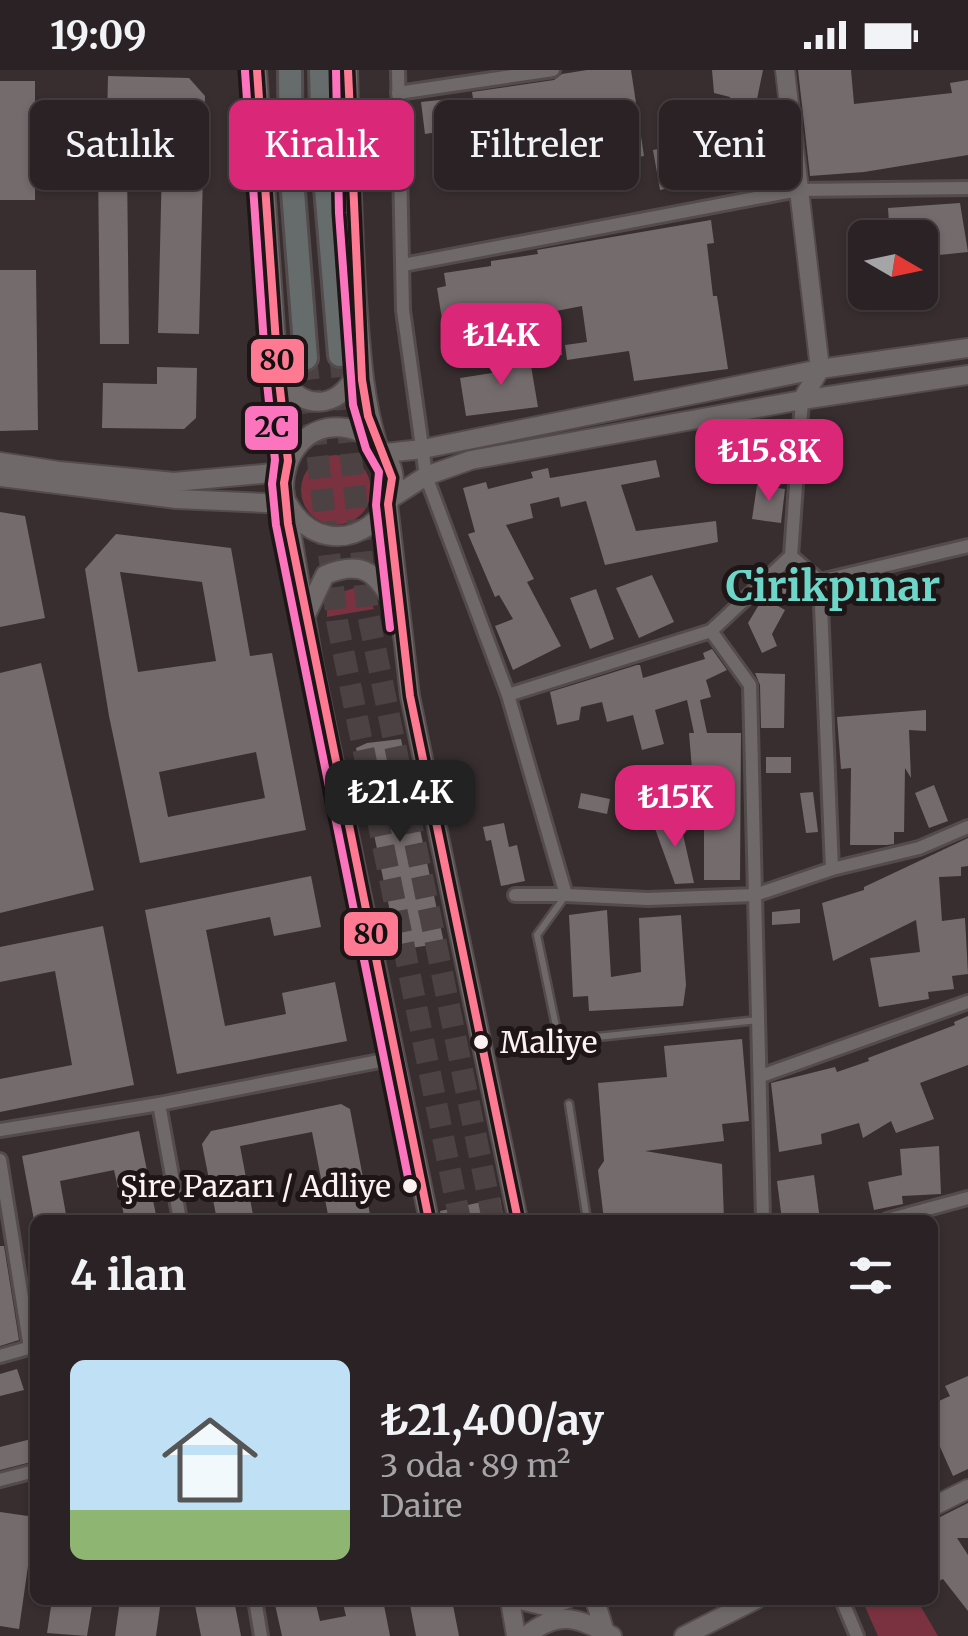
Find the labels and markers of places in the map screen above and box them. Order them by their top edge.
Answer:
pin: ₺14K [442,303,560,388]
pin: ₺15.8K [688,419,850,504]
pin: ₺21.4K [319,760,481,845]
pin: ₺15K [616,765,734,850]
place label: Maliye [500,1023,597,1061]
marker: Maliye [471,1032,491,1052]
place label: Şire Pazarı / Adliye [120,1167,391,1205]
marker: Şire Pazarı / Adliye [400,1176,420,1196]

